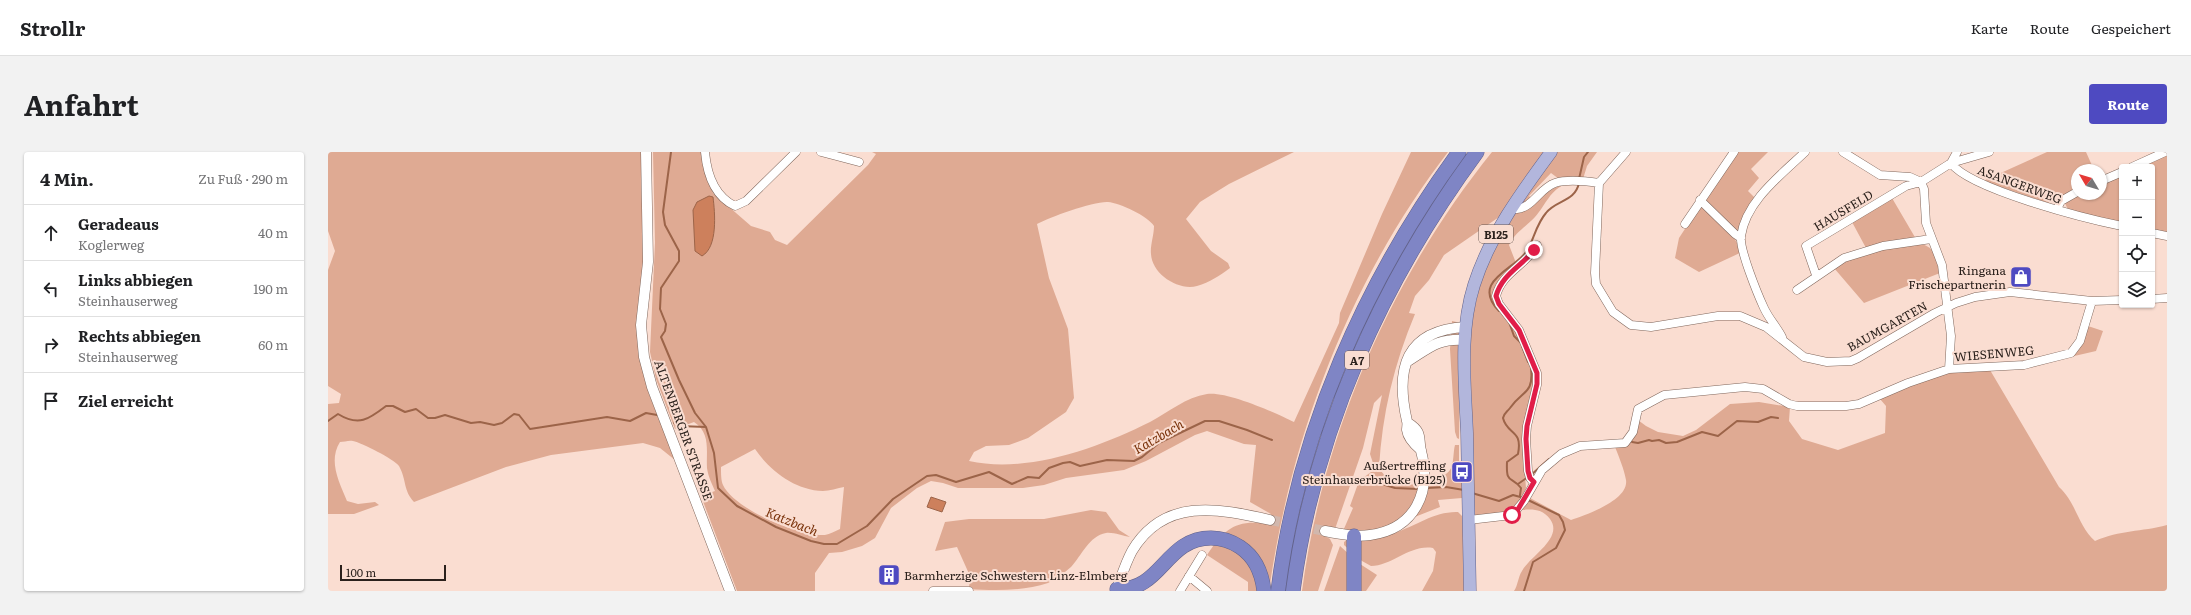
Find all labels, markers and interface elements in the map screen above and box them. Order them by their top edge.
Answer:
text: Strollr [20,14,85,42]
text: Karte [1971,18,2008,38]
text: Route [2030,18,2069,38]
text: Gespeichert [2091,18,2171,38]
text: Anfahrt [24,83,139,125]
button: Route [2089,84,2167,124]
street label: ASANGERWEG [1975,160,2065,208]
north arrow [2071,164,2107,200]
map controls [2119,164,2155,308]
button: + [2119,164,2155,200]
text: 4 Min. [40,166,94,191]
text: Zu Fuß · 290 m [198,169,288,188]
street label: HAUSFELD [1810,185,1876,235]
button: − [2119,200,2155,236]
text: Geradeaus [78,212,159,235]
icon: ahead [40,222,62,244]
text: 40 m [258,223,288,242]
road number: B125 [1479,225,1513,243]
text: Koglerweg [78,235,144,254]
button: locate [2119,236,2155,272]
route end [1525,241,1543,259]
place label: Ringana Frischepartnerin [1908,261,2007,293]
shop icon: Ringana Frischepartnerin [2008,264,2034,290]
text: Links abbiegen [78,268,193,291]
button: layers [2119,272,2155,308]
icon: left [40,278,62,300]
text: 190 m [253,279,288,298]
text: Steinhauserweg [78,291,178,310]
street label: BAUMGARTEN [1844,296,1930,356]
text: Rechts abbiegen [78,324,201,347]
icon: right [40,334,62,356]
text: 60 m [258,335,288,354]
street label: WIESENWEG [1953,341,2035,365]
text: Steinhauserweg [78,347,178,366]
road number: A7 [1345,351,1369,369]
street label: ALTENBERGER STRASSE [650,357,718,503]
text: Ziel erreicht [78,389,173,412]
icon: arrive [40,390,62,412]
water label: Katzbach [1129,414,1187,458]
place label: Außertreffling Steinhauserbrücke (B125) [1302,456,1446,488]
bus stop icon: Außertreffling Steinhauserbrücke (B125) [1449,459,1475,485]
water label: Katzbach [763,502,821,540]
route start [1503,506,1521,524]
building icon: Barmherzige Schwestern Linz-Elmberg [876,562,902,588]
scale bar [340,563,446,582]
text: 100 m [346,564,376,580]
place label: Barmherzige Schwestern Linz-Elmberg [904,566,1128,584]

